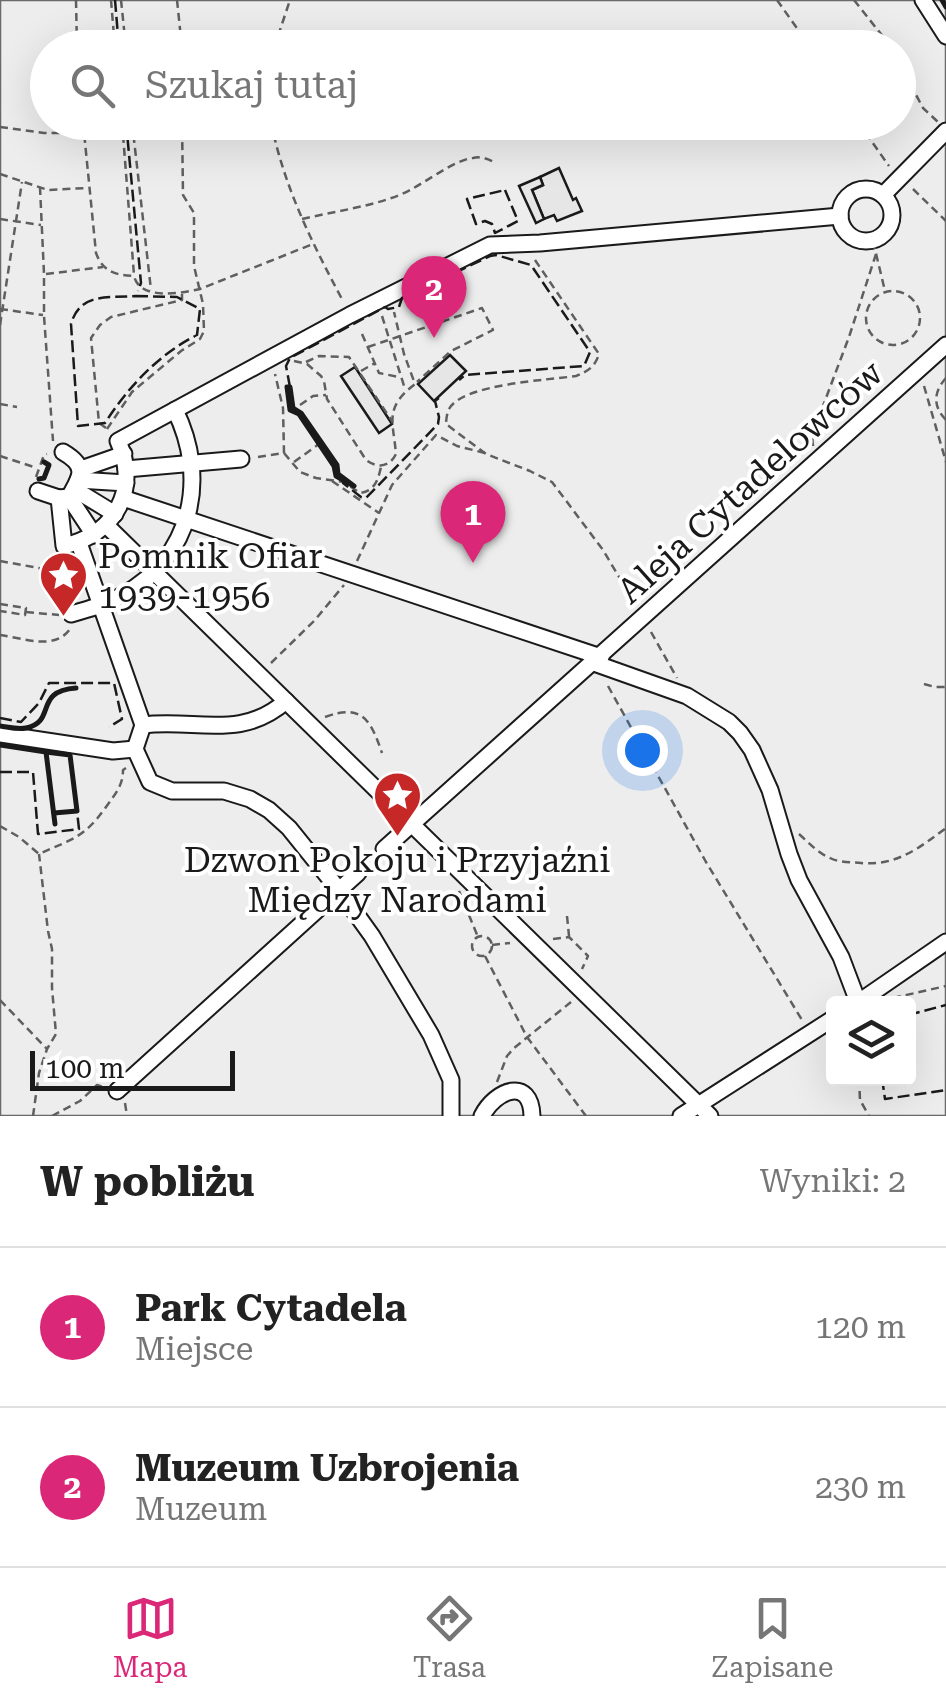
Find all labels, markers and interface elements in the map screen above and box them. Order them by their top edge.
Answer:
search box [30,30,916,140]
icon: search [65,58,120,113]
text: Szukaj tutaj [145,63,358,107]
pin: 2 [402,255,466,338]
street label: Aleja Cytadelowców [609,353,891,612]
pin: 1 [440,480,506,563]
place label: Pomnik Ofiar 1939-1956 [98,536,323,617]
place icon: Pomnik Ofiar 1939-1956 [37,550,89,618]
your location [617,725,668,776]
place icon: Dzwon Pokoju i Przyjaźni Między Narodami [371,770,423,838]
place label: Dzwon Pokoju i Przyjaźni Między Narodami [184,840,610,921]
map controls [826,996,916,1086]
button: layers [826,996,916,1086]
scale bar [30,1046,235,1090]
text: 100 m [45,1052,125,1085]
text: W pobliżu [40,1157,254,1206]
text: Wyniki: 2 [760,1162,906,1200]
text: Park Cytadela [135,1286,407,1330]
text: 1 [64,1308,81,1346]
text: 120 m [815,1308,906,1346]
text: Miejsce [135,1330,253,1368]
text: Muzeum Uzbrojenia [135,1446,519,1490]
text: 2 [64,1468,81,1506]
text: 230 m [815,1468,906,1506]
text: Muzeum [135,1490,267,1528]
tab: Mapa [113,1591,187,1684]
tab: Trasa [413,1591,486,1684]
tab: Zapisane [711,1591,833,1684]

